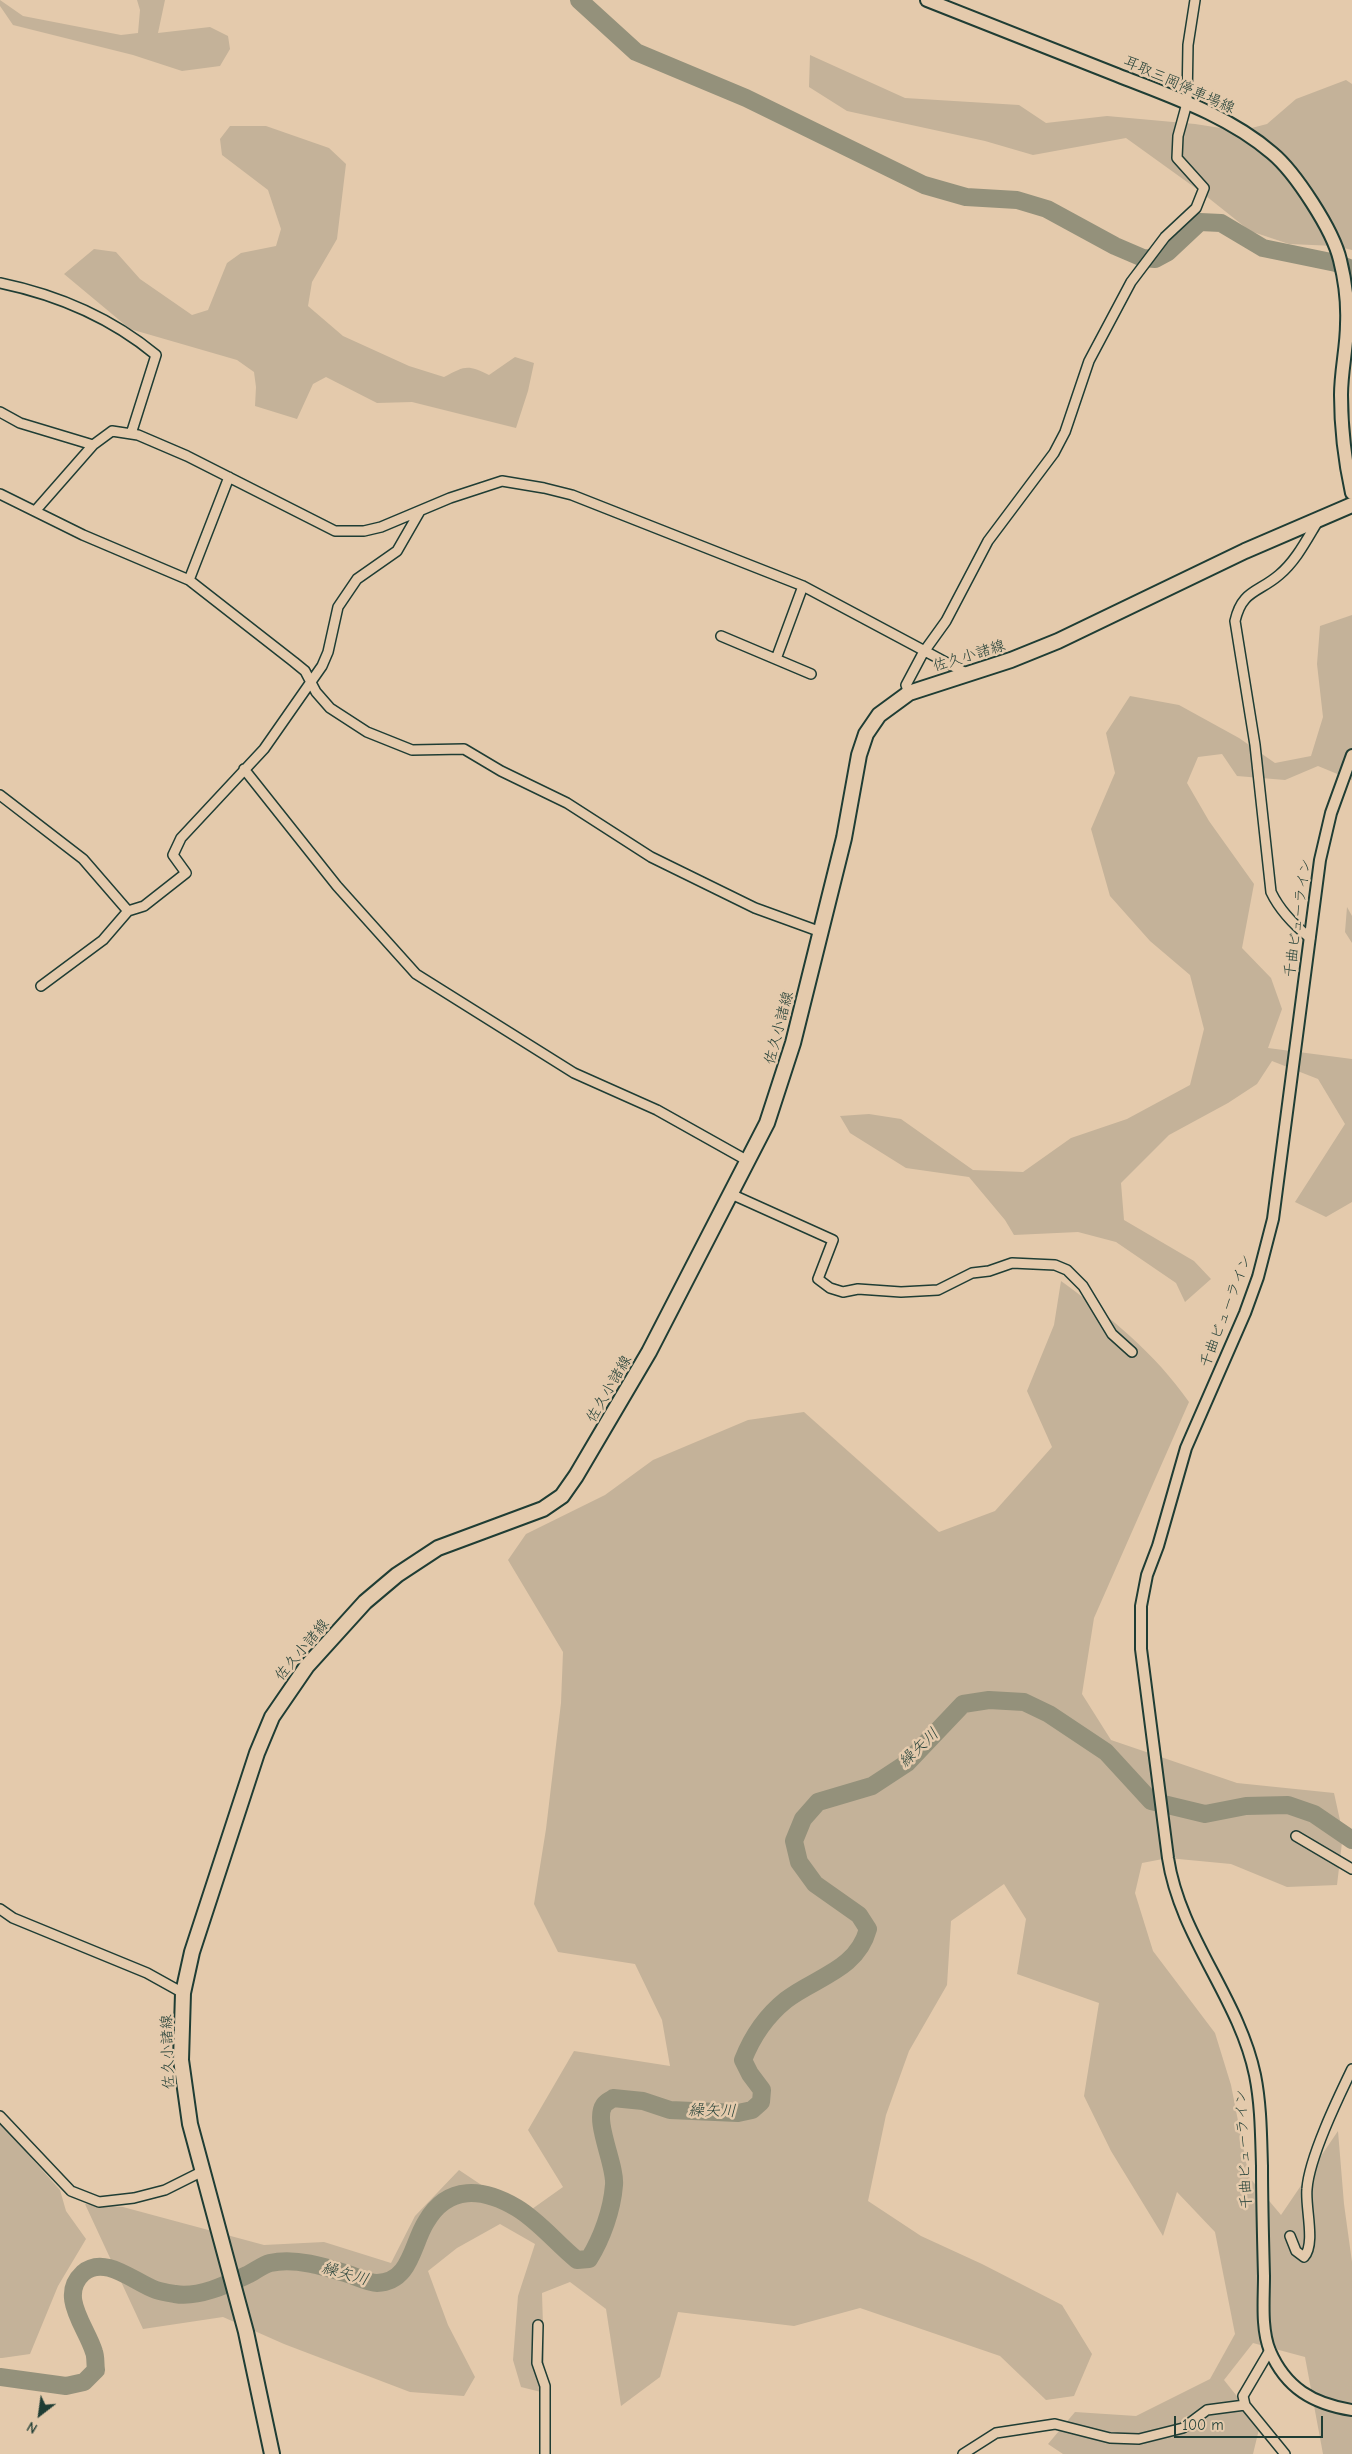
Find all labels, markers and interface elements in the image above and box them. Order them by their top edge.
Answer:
street label: 耳取三岡停車場線 [1121,52,1237,118]
street label: 佐久小諸線 [931,636,1007,676]
street label: 千曲ビューライン [1281,857,1315,979]
street label: 佐久小諸線 [761,989,797,1067]
street label: 千曲ビューライン [1196,1252,1256,1370]
street label: 佐久小諸線 [582,1352,636,1426]
street label: 佐久小諸線 [271,1615,333,1685]
water label: 繰矢川 [895,1724,943,1772]
street label: 佐久小諸線 [158,2014,178,2090]
street label: 千曲ビューライン [1232,2089,1256,2209]
water label: 繰矢川 [688,2101,736,2121]
water label: 繰矢川 [319,2258,371,2290]
north arrow [15,2389,65,2439]
scale bar [1177,2406,1326,2438]
text: 100 m [1182,2416,1224,2434]
text: N [24,2418,40,2437]

